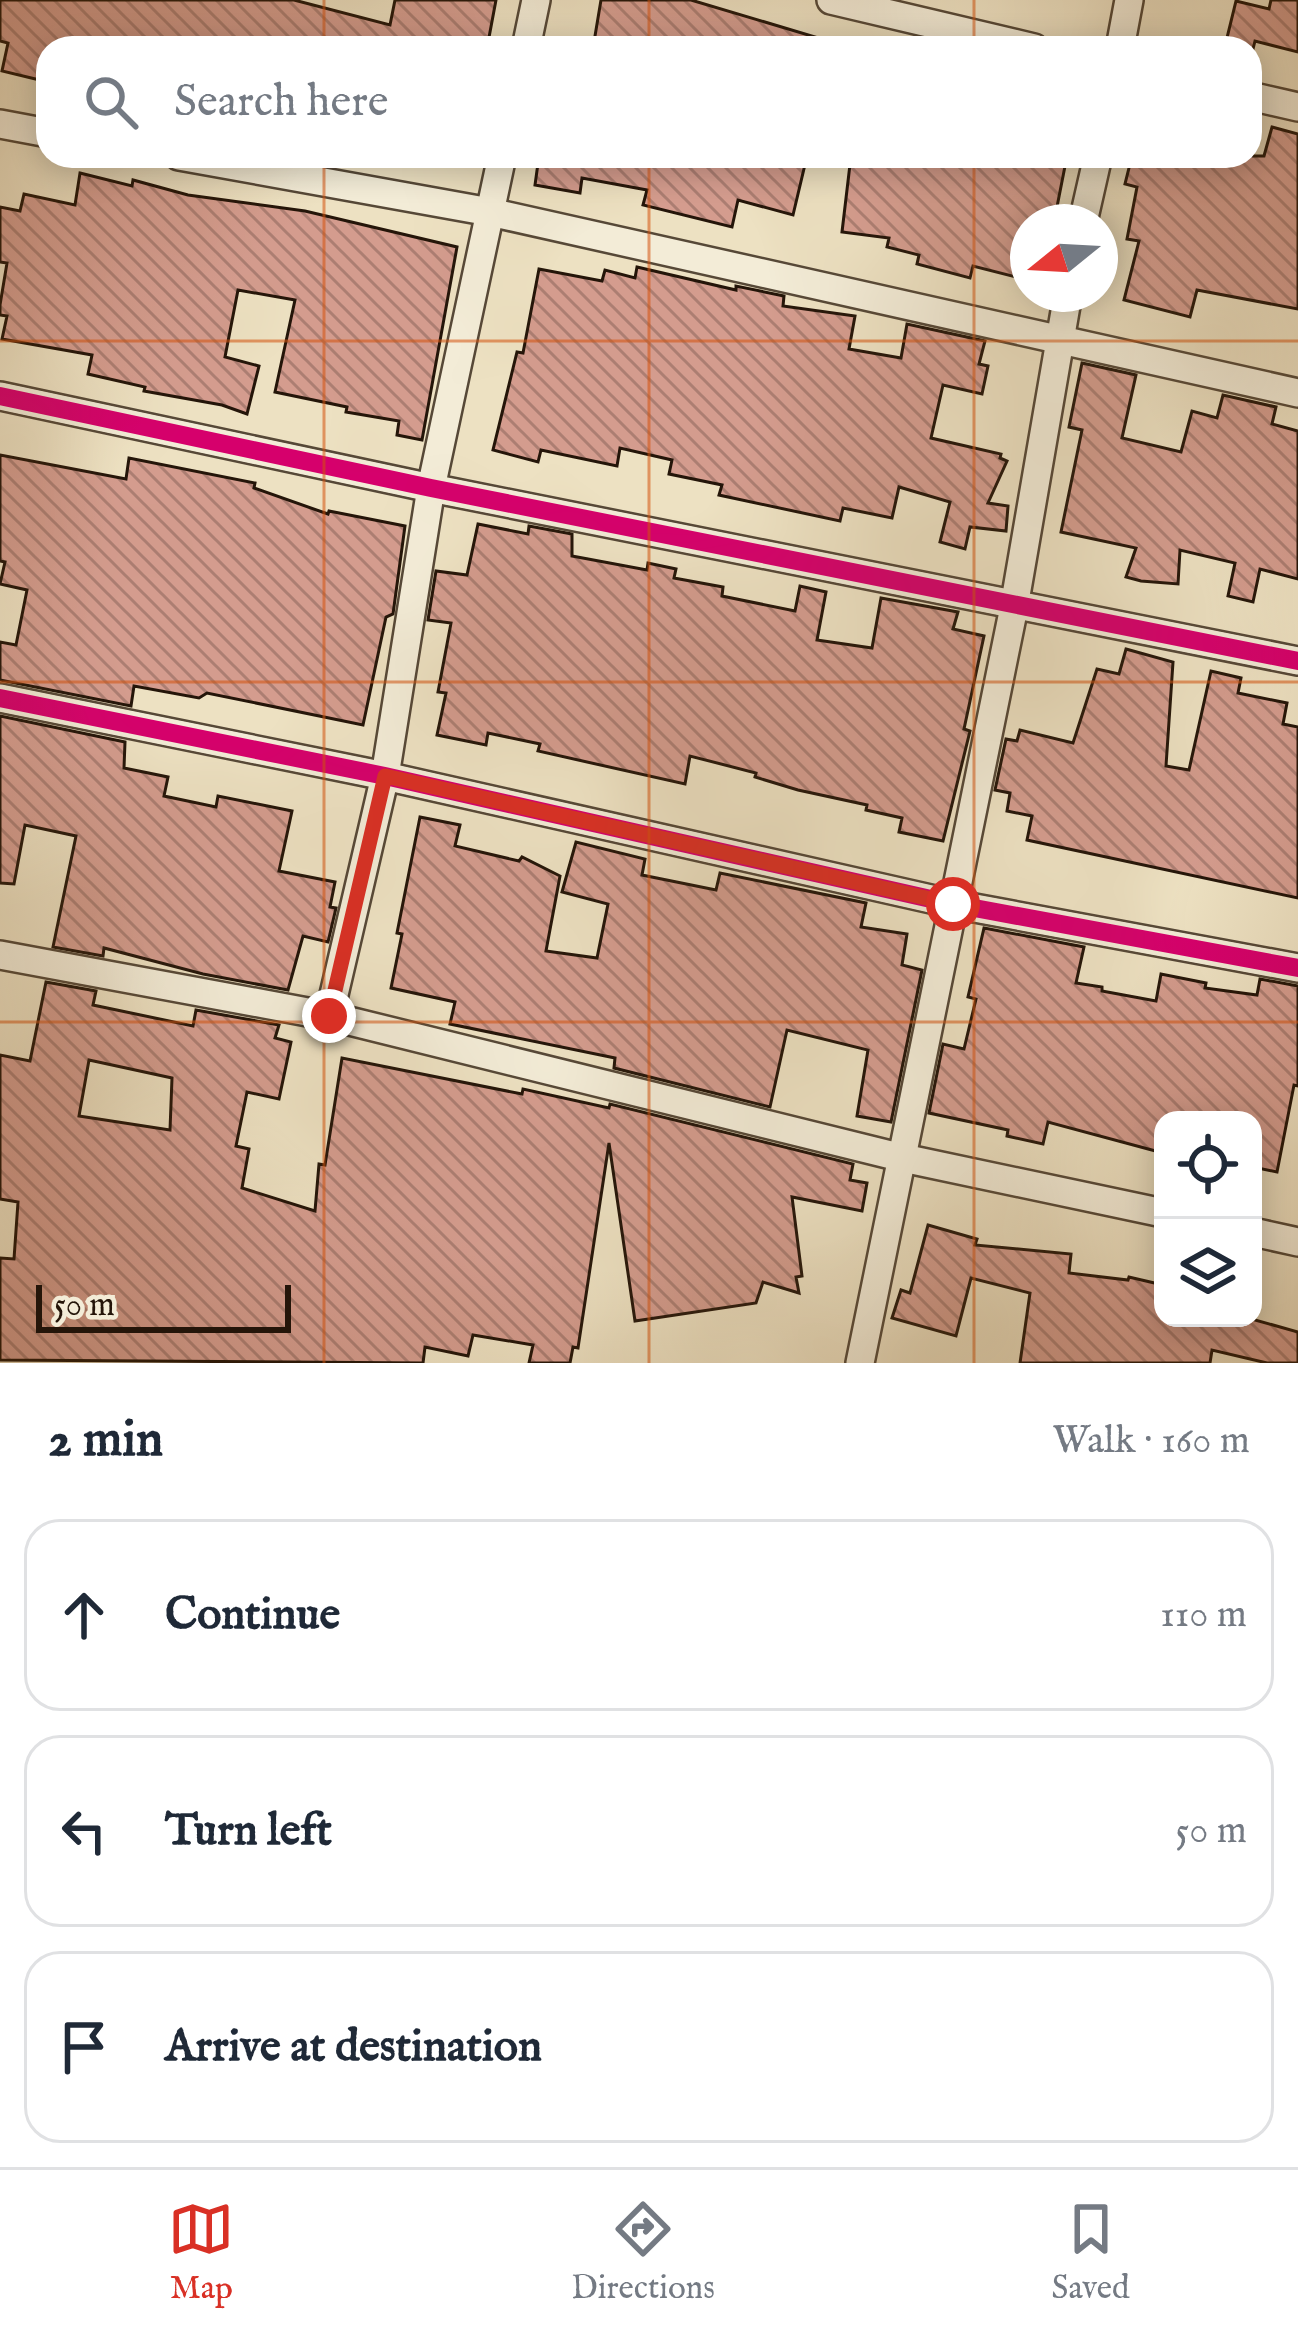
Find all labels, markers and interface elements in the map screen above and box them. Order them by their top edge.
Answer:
search box [36,36,1262,168]
icon: search [78,69,144,135]
text: Search here [174,74,388,131]
north arrow [1010,204,1118,312]
route start [926,877,980,931]
route end [302,989,356,1043]
map controls [1154,1111,1262,1327]
button: locate [1154,1111,1262,1219]
button: layers [1154,1219,1262,1327]
scale bar [36,1279,291,1332]
text: 50 m [54,1285,115,1327]
text: 2 min [48,1409,163,1474]
text: Walk · 160 m [1052,1417,1250,1466]
icon: ahead [51,1582,117,1648]
text: Continue [165,1587,340,1644]
text: 110 m [1160,1591,1247,1640]
icon: left [51,1798,117,1864]
text: Turn left [165,1803,332,1860]
text: 50 m [1175,1807,1247,1856]
icon: arrive [51,2014,117,2080]
text: Arrive at destination [165,2019,542,2076]
tab: Map [168,2196,234,2310]
tab: Directions [571,2196,715,2310]
tab: Saved [1052,2196,1130,2310]

